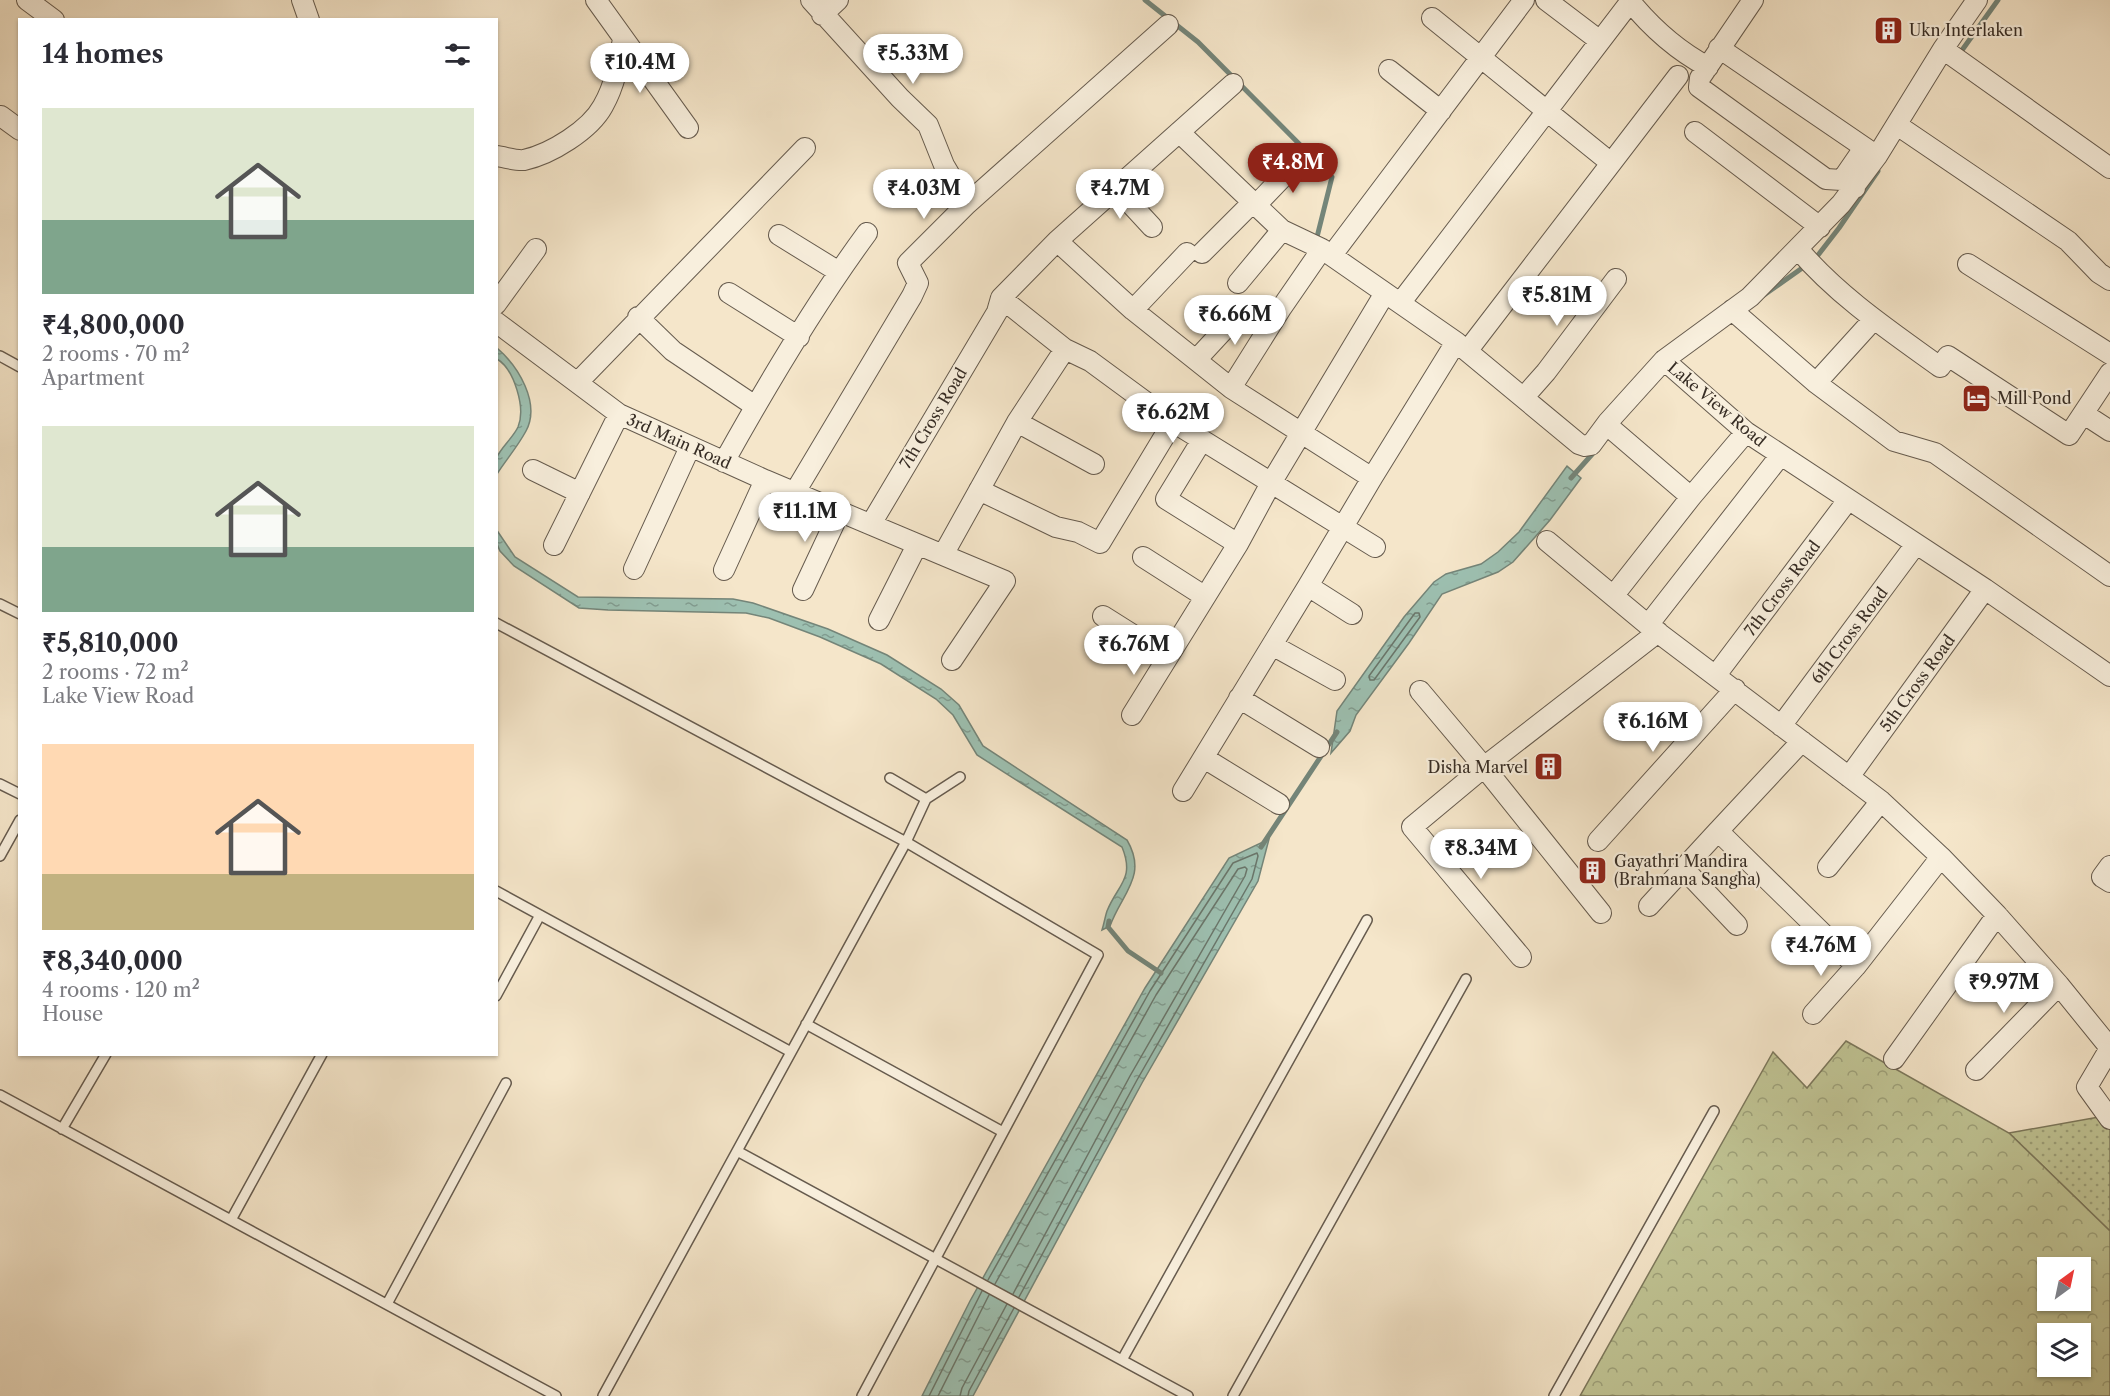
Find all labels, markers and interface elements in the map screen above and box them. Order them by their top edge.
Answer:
building icon: Ukn Interlaken [1872,14,1904,46]
place label: Ukn Interlaken [1909,20,2023,40]
pin: ₹5.33M [864,34,962,85]
text: 14 homes [42,38,164,70]
icon: filters [441,38,474,71]
text: ₹5.33M [877,41,949,65]
pin: ₹10.4M [591,43,689,94]
text: ₹10.4M [604,50,676,74]
pin: ₹4.8M [1251,143,1335,194]
icon: home [204,147,312,255]
text: ₹4.8M [1262,150,1324,174]
pin: ₹4.03M [875,169,973,220]
pin: ₹4.7M [1078,169,1162,220]
text: ₹4.03M [887,176,961,200]
text: ₹4.7M [1090,176,1150,200]
pin: ₹5.81M [1508,276,1606,327]
text: ₹5.81M [1522,283,1592,307]
pin: ₹6.66M [1186,295,1284,346]
text: ₹6.66M [1198,302,1272,326]
text: ₹4,800,000 [42,309,185,341]
text: 2 rooms · 70 m² [42,342,190,366]
street label: Lake View Road [1664,357,1770,451]
street label: 7th Cross Road [895,364,971,472]
text: Apartment [42,366,145,390]
hotel icon: Mill Pond [1960,382,1992,414]
place label: Mill Pond [1997,388,2072,408]
pin: ₹6.62M [1124,393,1222,444]
text: ₹6.62M [1136,400,1210,424]
street label: 3rd Main Road [624,409,735,473]
icon: home [204,465,312,573]
pin: ₹11.1M [756,492,854,543]
text: ₹11.1M [772,499,838,523]
street label: 7th Cross Road [1740,536,1825,640]
street label: 6th Cross Road [1806,583,1892,687]
pin: ₹6.76M [1085,625,1183,676]
text: ₹5,810,000 [42,627,179,659]
street label: 5th Cross Road [1875,630,1959,735]
text: ₹6.76M [1098,632,1170,656]
text: 2 rooms · 72 m² [42,660,189,684]
text: Lake View Road [42,684,194,708]
pin: ₹6.16M [1604,702,1702,753]
text: ₹6.16M [1617,709,1689,733]
building icon: Disha Marvel [1533,751,1565,783]
place label: Disha Marvel [1428,757,1528,777]
icon: home [204,783,312,891]
pin: ₹8.34M [1432,829,1530,880]
text: ₹8.34M [1444,836,1518,860]
place label: Gayathri Mandira (Brahmana Sangha) [1614,851,1761,889]
building icon: Gayathri Mandira (Brahmana Sangha) [1577,854,1609,886]
pin: ₹4.76M [1772,926,1870,977]
text: ₹4.76M [1785,933,1857,957]
text: ₹8,340,000 [42,945,183,977]
pin: ₹9.97M [1955,963,2053,1014]
text: ₹9.97M [1968,970,2040,994]
text: 4 rooms · 120 m² [42,978,200,1002]
text: House [42,1002,103,1026]
north arrow [2037,1257,2091,1311]
map controls [2037,1257,2091,1377]
button: layers [2037,1323,2091,1377]

